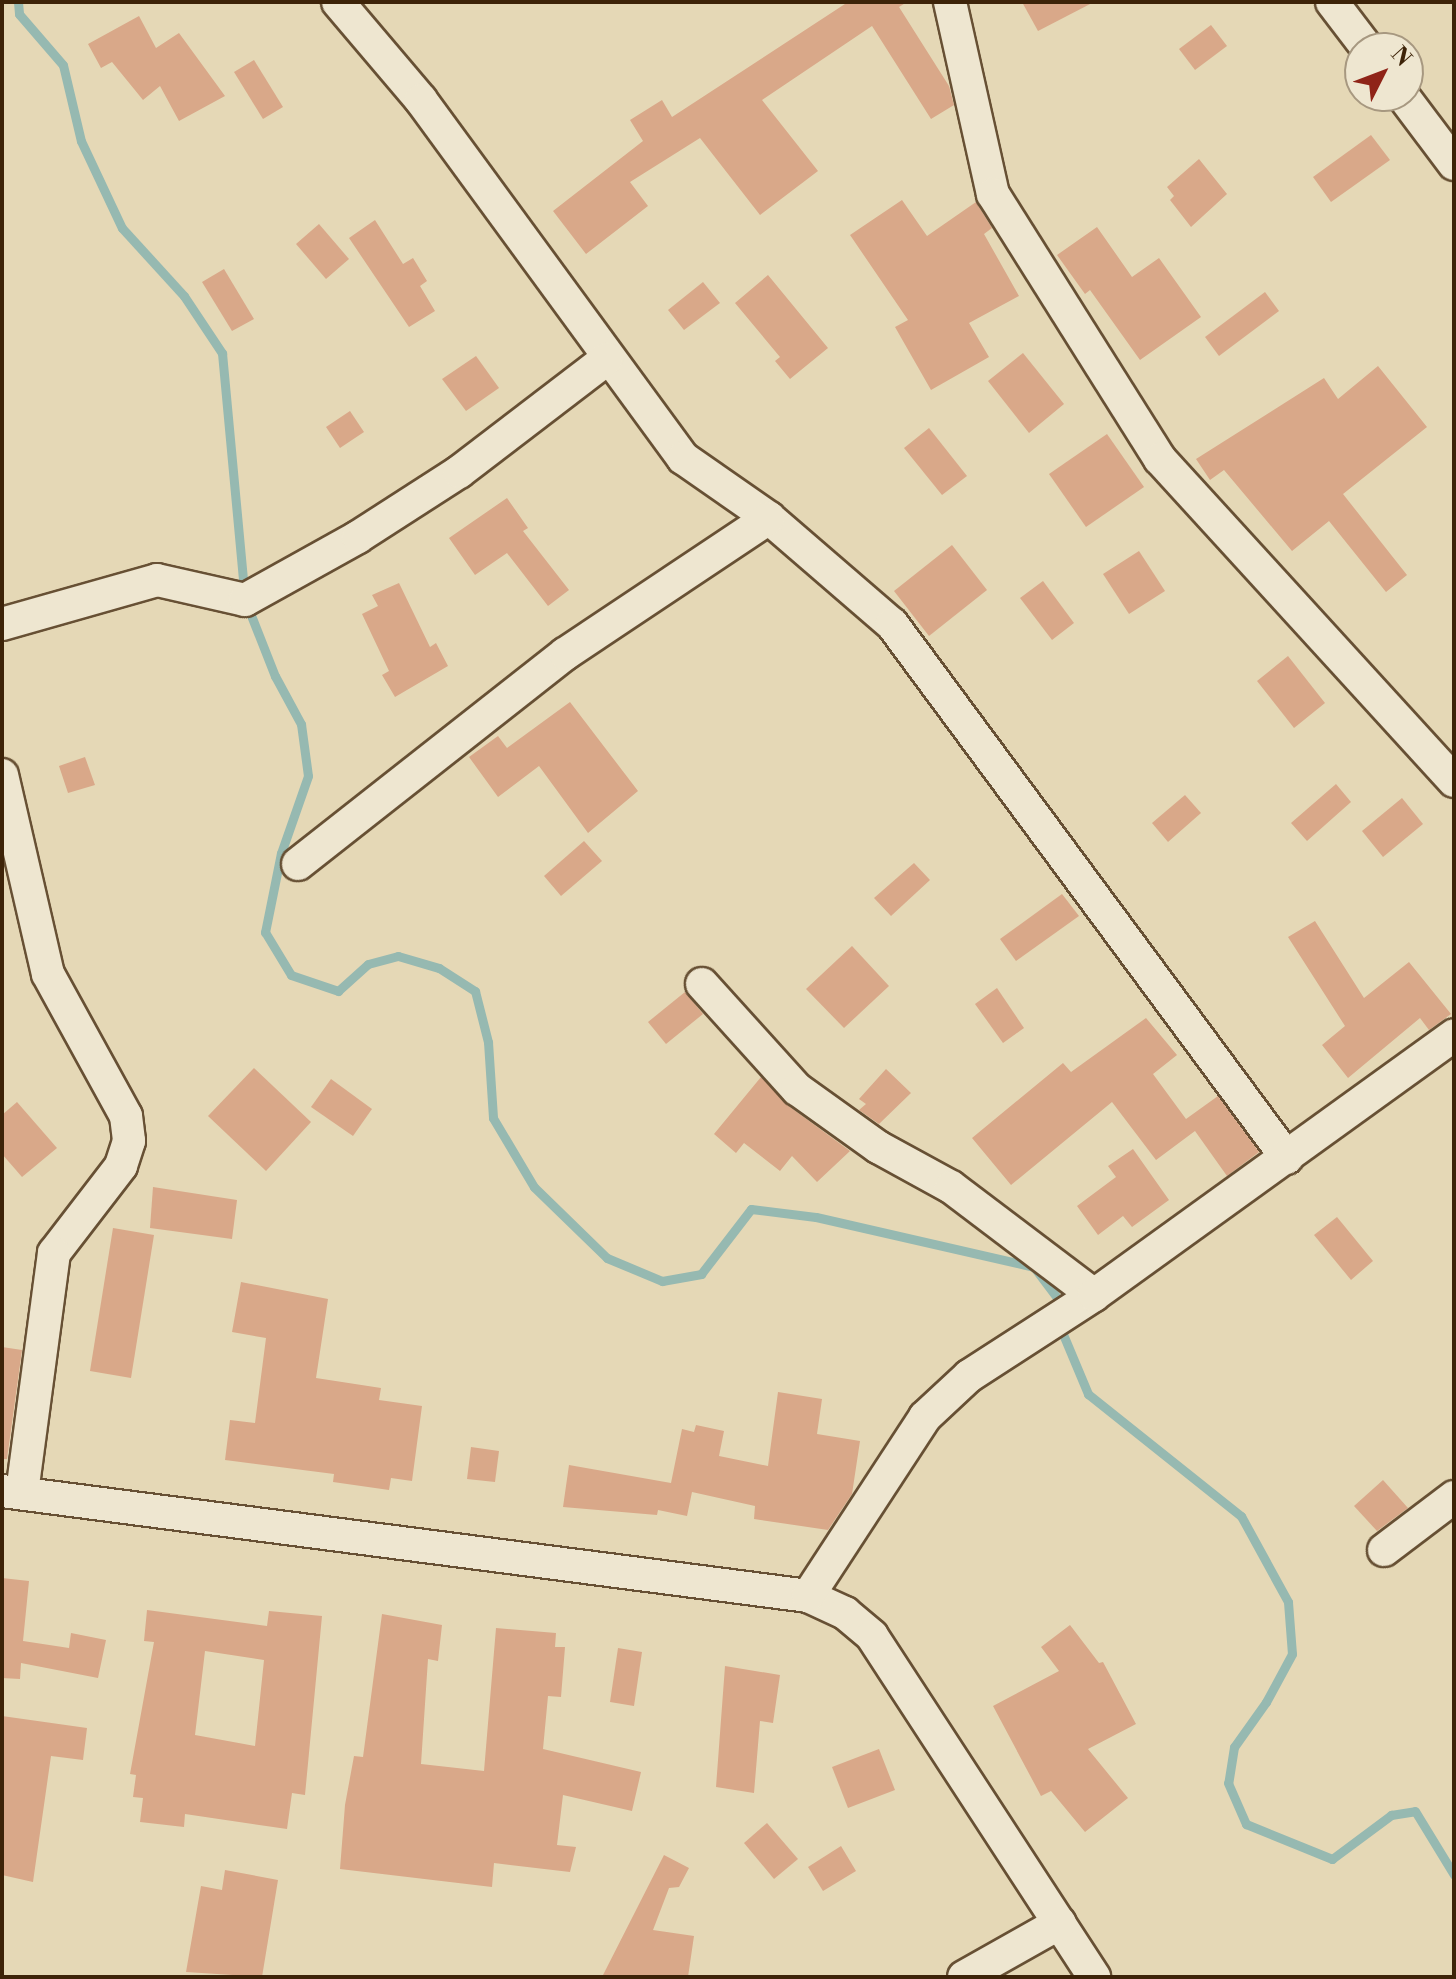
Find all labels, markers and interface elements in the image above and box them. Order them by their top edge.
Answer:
north arrow [1344,32,1424,112]
text: N [1385,41,1417,72]

